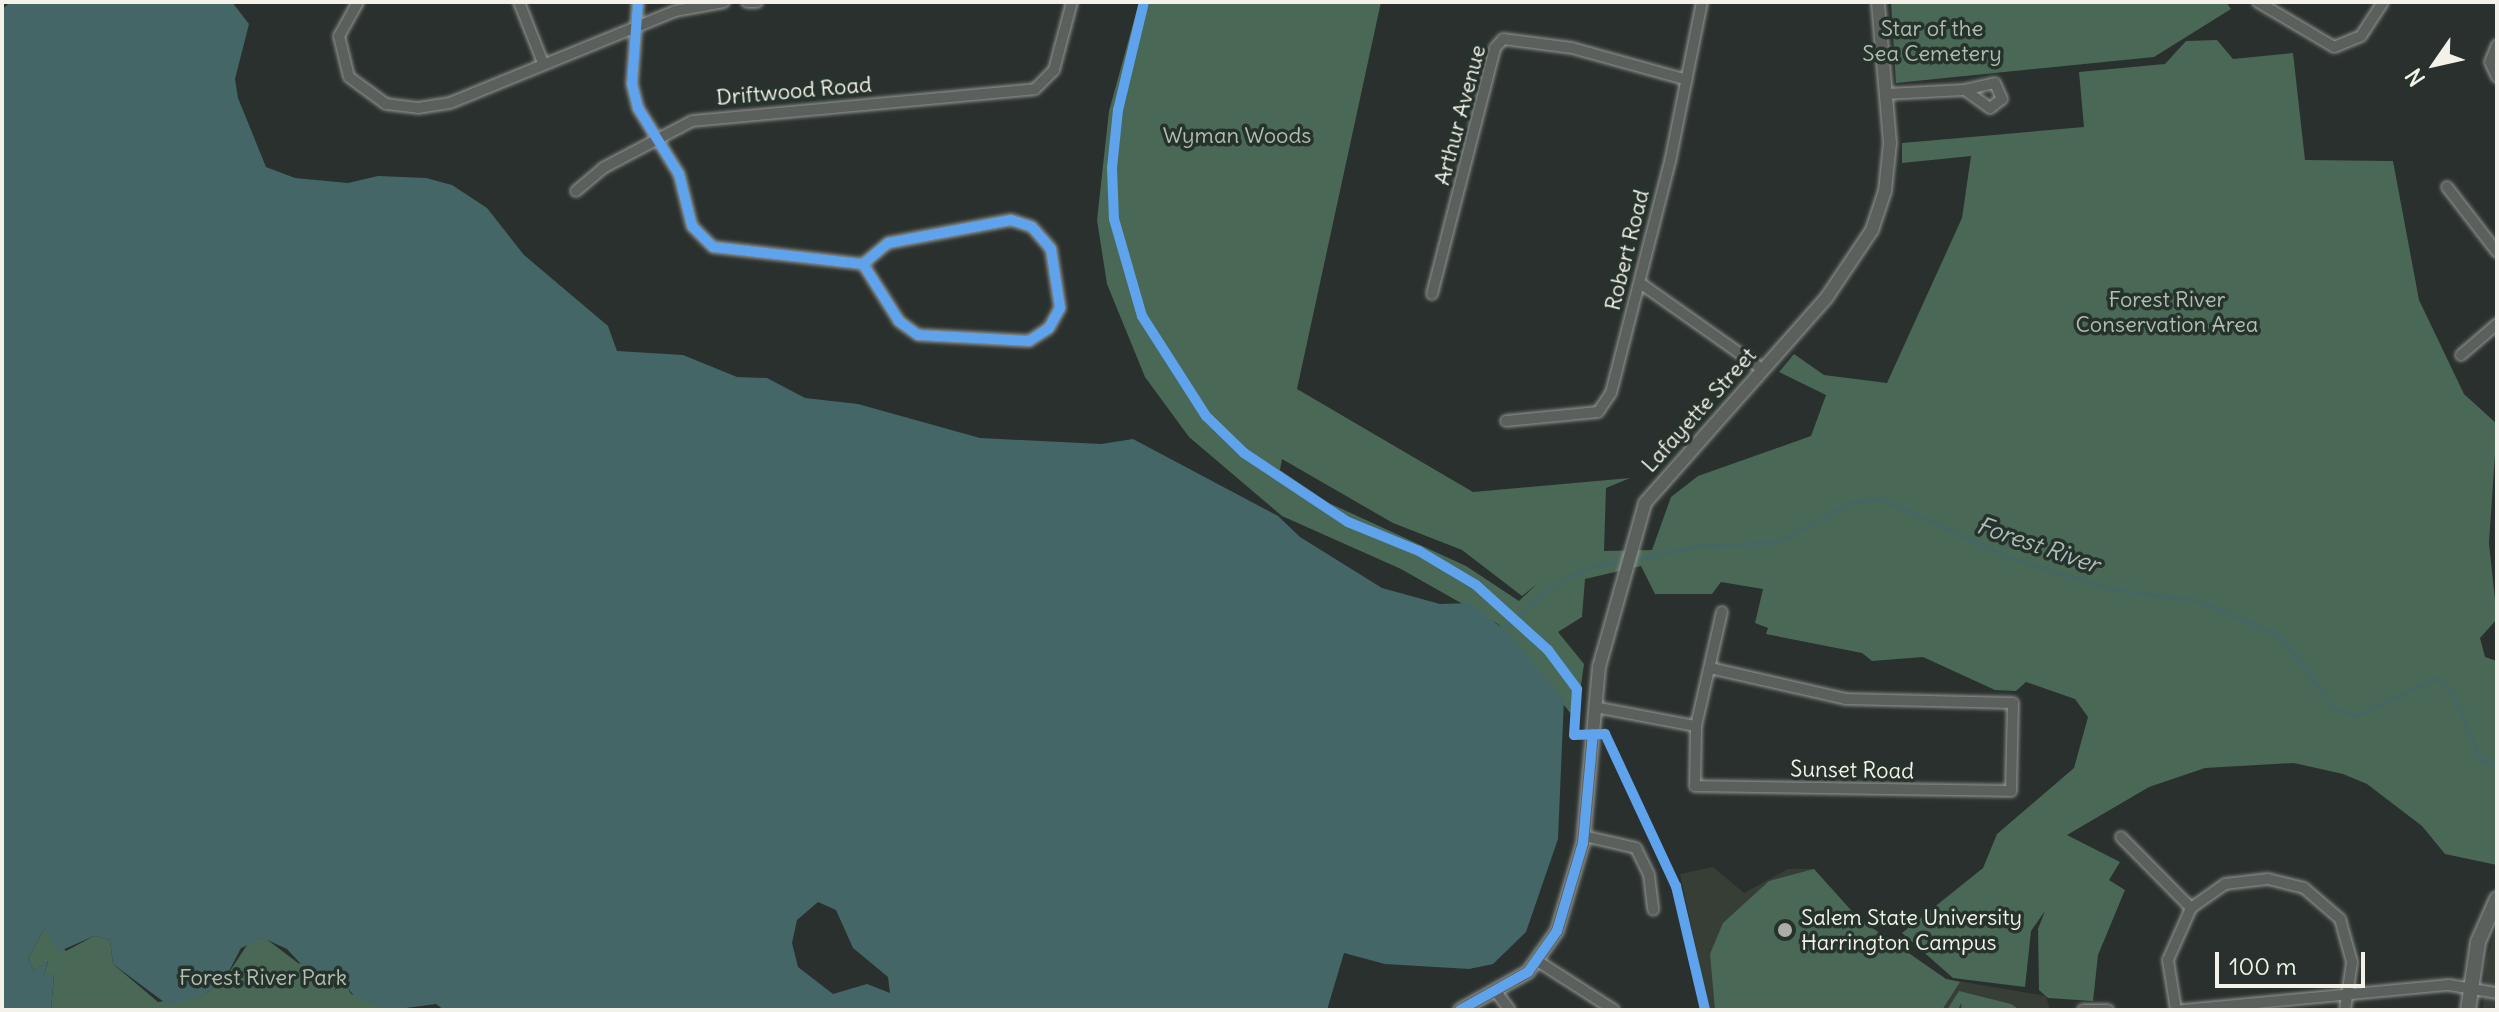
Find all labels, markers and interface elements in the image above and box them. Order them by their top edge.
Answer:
park label: Star of the Sea Cemetery [1862,15,2002,66]
north arrow [2395,24,2475,104]
street label: Arthur Avenue [1429,42,1491,188]
text: N [2399,63,2431,92]
street label: Driftwood Road [715,71,873,111]
park label: Wyman Woods [1163,123,1311,149]
street label: Robert Road [1599,187,1655,313]
park label: Forest River Conservation Area [2076,286,2258,338]
street label: Lafayette Street [1636,342,1762,478]
water label: Forest River [1973,511,2103,579]
street label: Sunset Road [1790,756,1914,784]
place label: Salem State University Harrington Campus [1801,904,2022,956]
marker: Salem State University Harrington Campus [1776,921,1794,939]
scale bar [2219,936,2369,986]
text: 100 m [2229,951,2297,981]
park label: Forest River Park [179,965,347,991]

